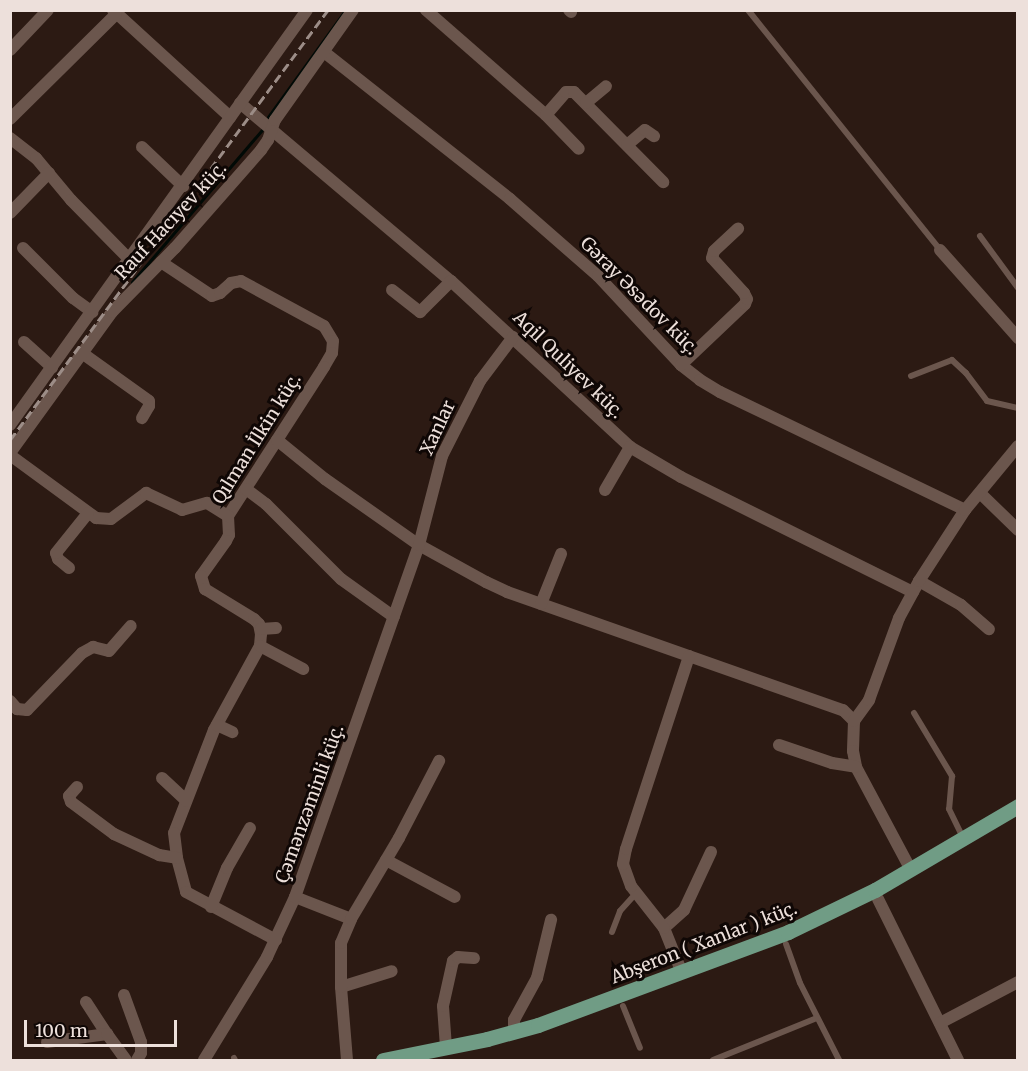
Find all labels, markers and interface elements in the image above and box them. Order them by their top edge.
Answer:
street label: Rauf Hacıyev küç. [111,158,231,284]
street label: Gəray Əsədov küç. [576,233,702,359]
street label: Aqil Quliyev küç. [508,307,628,423]
street label: Qılman İlkin küç. [208,370,306,508]
street label: Xanlar [416,397,460,459]
street label: Çəmənzəminli küç. [271,722,349,886]
street label: Abşeron ( Xanlar ) küç. [608,897,800,989]
scale bar [27,1008,180,1046]
text: 100 m [35,1019,88,1042]

